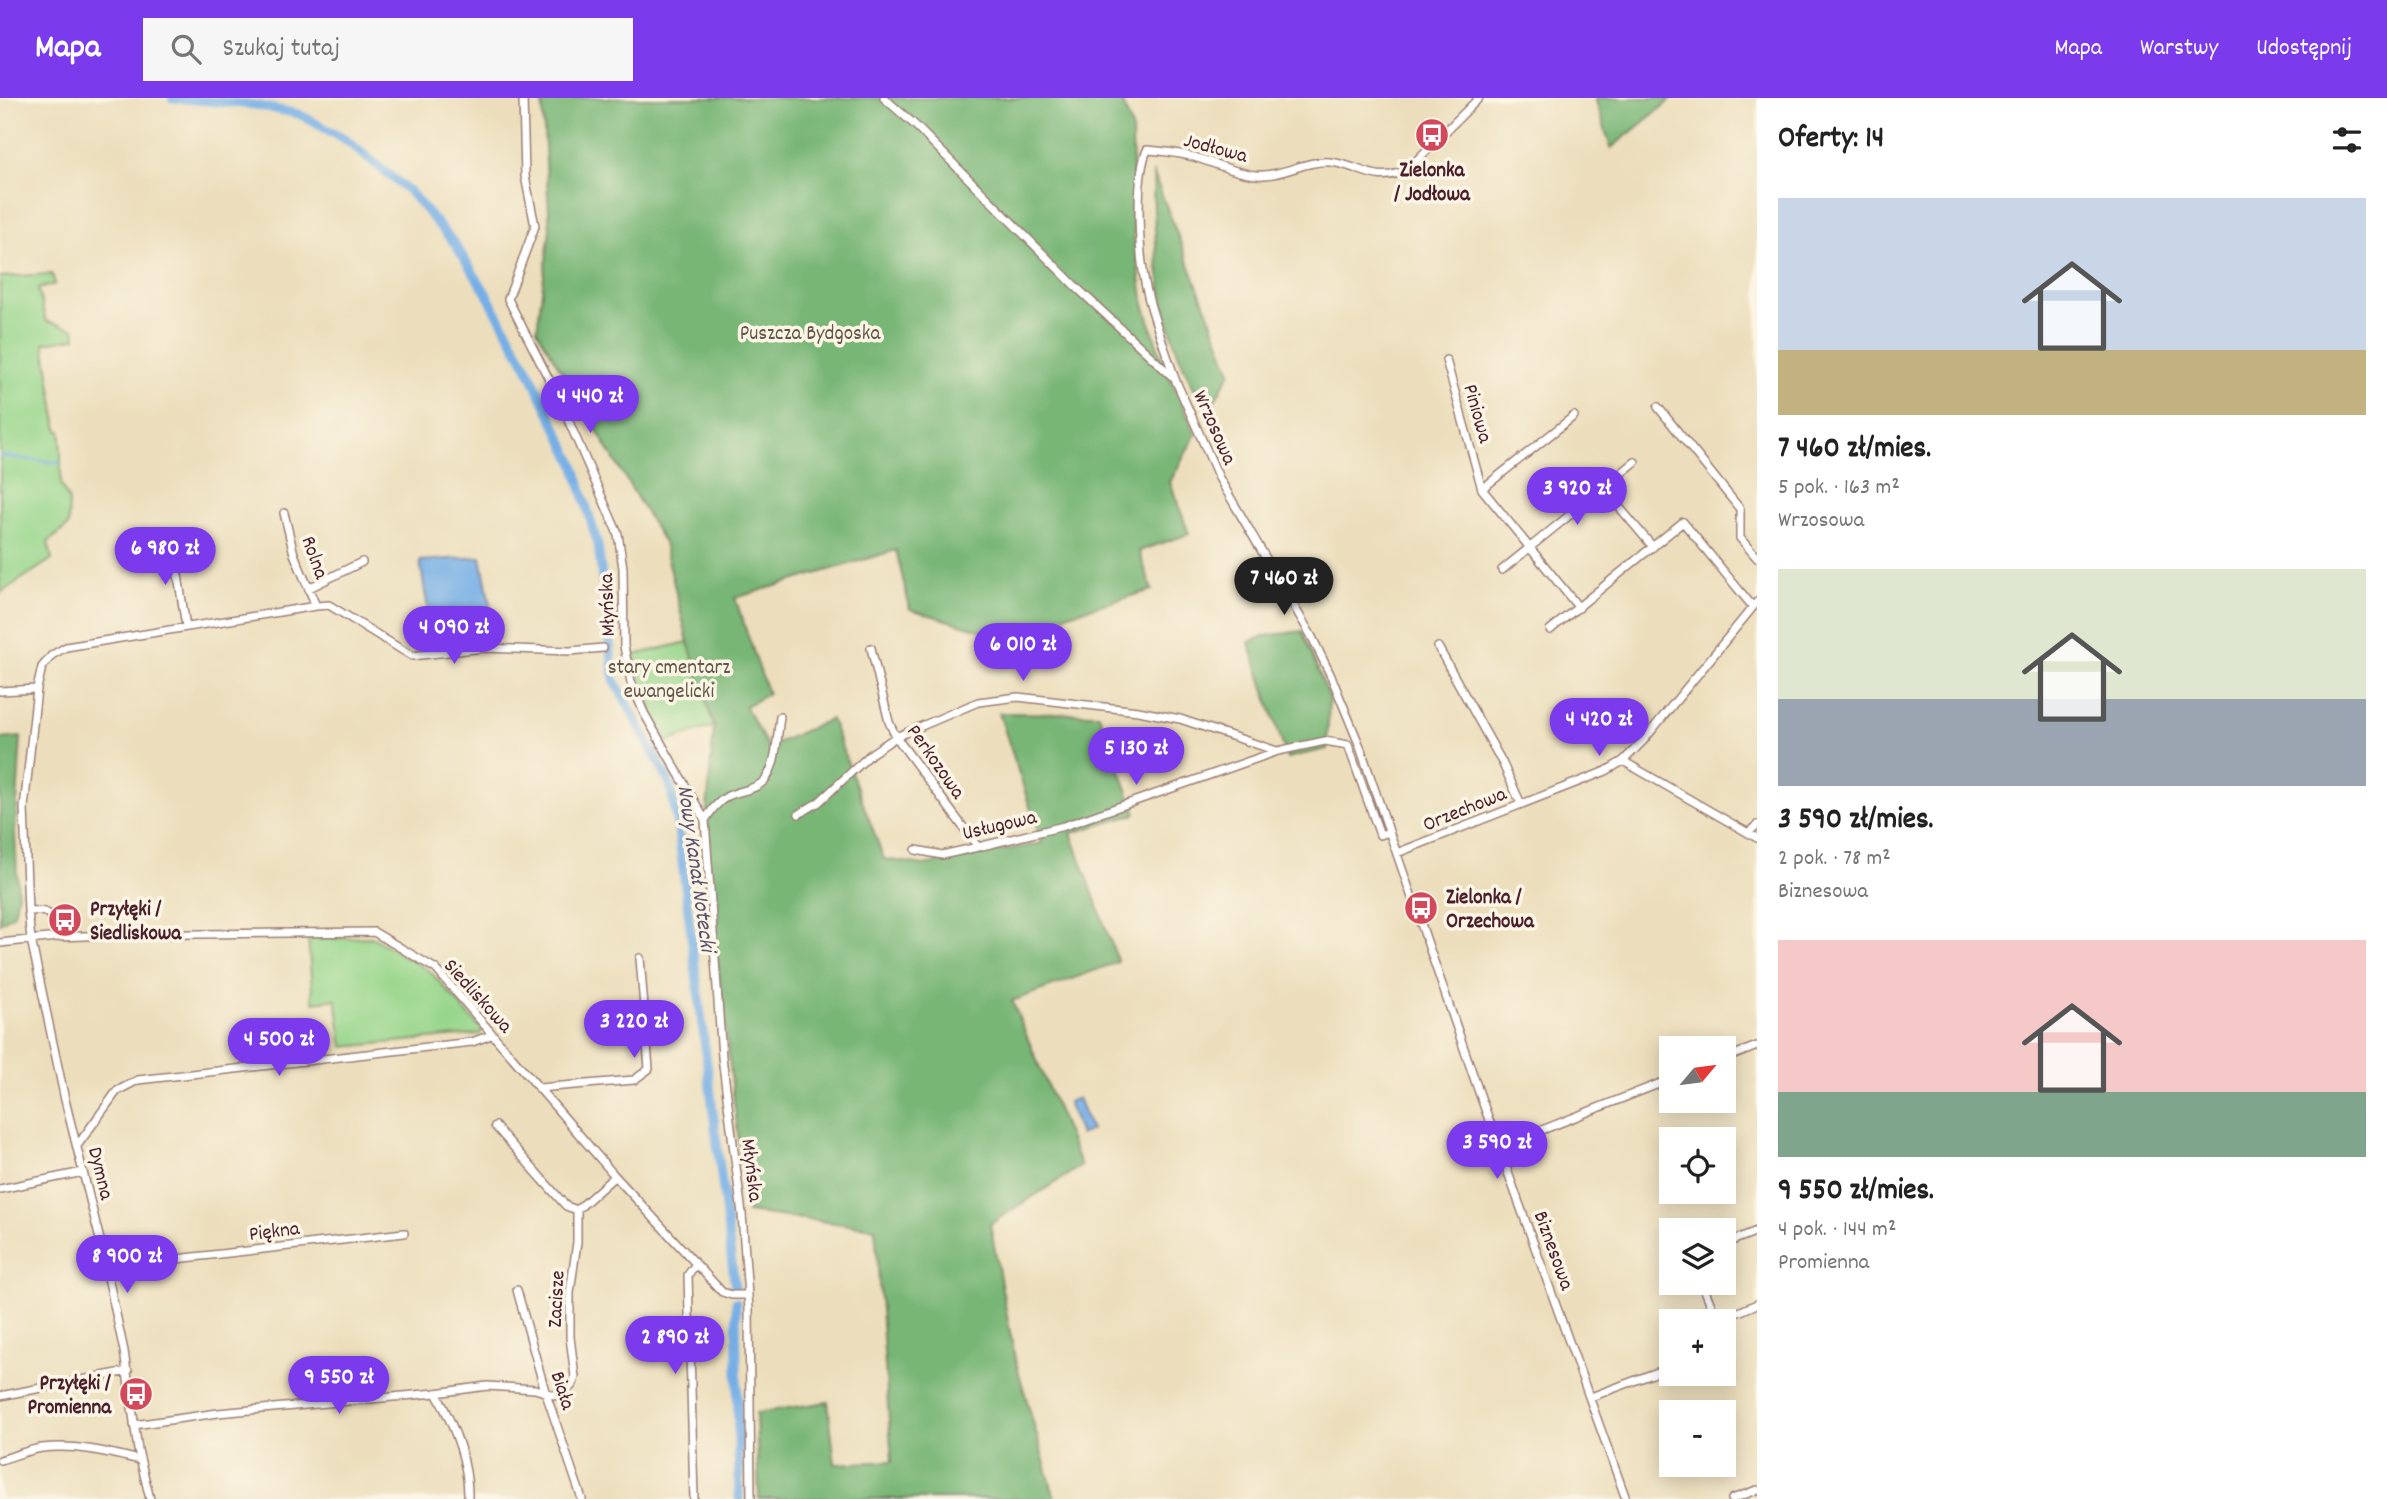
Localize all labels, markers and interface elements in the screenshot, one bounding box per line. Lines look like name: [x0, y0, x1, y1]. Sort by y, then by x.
search box: [143, 18, 633, 81]
text: Mapa: [35, 26, 101, 73]
icon: search: [167, 30, 205, 68]
text: Szukaj tutaj: [223, 31, 340, 68]
text: Mapa: [2054, 32, 2102, 66]
text: Warstwy: [2140, 32, 2218, 66]
text: Udostępnij: [2256, 32, 2352, 66]
bus stop icon: Zielonka / Jodłowa: [1413, 116, 1451, 154]
text: Oferty: 14: [1778, 119, 1884, 162]
icon: filters: [2328, 121, 2366, 159]
street label: Jodłowa: [1180, 127, 1252, 173]
place label: Zielonka / Jodłowa: [1393, 157, 1471, 211]
icon: home: [2009, 243, 2135, 369]
park label: Puszcza Bydgoska: [740, 320, 881, 350]
pin: 4 440 zł: [518, 376, 662, 435]
text: 4 440 zł: [557, 381, 623, 414]
street label: Piniowa: [1453, 381, 1499, 448]
street label: Wrzosowa: [1184, 386, 1243, 471]
text: 7 460 zł/mies.: [1778, 429, 1931, 472]
pin: 3 920 zł: [1505, 468, 1649, 527]
text: 5 pok. · 163 m²: [1778, 472, 1900, 505]
text: 3 920 zł: [1543, 473, 1611, 506]
text: Wrzosowa: [1778, 505, 1864, 538]
pin: 6 980 zł: [93, 528, 237, 587]
street label: Rolna: [292, 532, 335, 585]
text: 6 980 zł: [131, 533, 199, 566]
pin: 7 460 zł: [1212, 558, 1356, 617]
text: 7 460 zł: [1250, 563, 1318, 596]
street label: Młyńska: [593, 572, 625, 637]
pin: 4 090 zł: [382, 606, 526, 666]
text: 4 090 zł: [419, 612, 489, 645]
icon: home: [2009, 614, 2135, 740]
pin: 6 010 zł: [951, 624, 1095, 683]
text: 6 010 zł: [990, 629, 1056, 662]
park label: stary cmentarz ewangelicki: [608, 654, 730, 708]
pin: 4 420 zł: [1527, 698, 1671, 758]
text: 4 420 zł: [1566, 704, 1632, 737]
street label: Perkozowa: [898, 719, 972, 807]
pin: 5 130 zł: [1064, 728, 1208, 787]
text: 5 130 zł: [1104, 733, 1168, 766]
street label: Orzechowa: [1419, 780, 1513, 841]
water label: Nowy Kanał Notecki: [667, 783, 723, 958]
text: 3 590 zł/mies.: [1778, 800, 1934, 843]
street label: Usługowa: [960, 804, 1041, 850]
text: 2 pok. · 78 m²: [1778, 843, 1891, 876]
text: Biznesowa: [1778, 876, 1868, 909]
place label: Zielonka / Orzechowa: [1446, 884, 1535, 938]
bus stop icon: Zielonka / Orzechowa: [1402, 889, 1440, 927]
place label: Przyłęki / Siedliskowa: [90, 896, 182, 950]
bus stop icon: Przyłęki / Siedliskowa: [46, 901, 84, 939]
street label: Siedliskowa: [435, 953, 519, 1042]
icon: home: [2009, 985, 2135, 1111]
pin: 3 220 zł: [562, 1000, 706, 1060]
text: 3 220 zł: [600, 1006, 668, 1039]
pin: 4 500 zł: [207, 1018, 351, 1078]
text: 4 500 zł: [244, 1024, 314, 1057]
north arrow: [1659, 1036, 1736, 1113]
map controls: [1659, 1036, 1736, 1477]
pin: 3 590 zł: [1425, 1122, 1569, 1181]
text: 3 590 zł: [1462, 1127, 1532, 1160]
button: locate: [1659, 1127, 1736, 1204]
street label: Młyńska: [731, 1137, 769, 1205]
street label: Dymna: [78, 1144, 120, 1204]
text: 9 550 zł/mies.: [1778, 1171, 1934, 1214]
street label: Biznesowa: [1524, 1207, 1581, 1296]
text: 4 pok. · 144 m²: [1778, 1214, 1896, 1247]
street label: Piękna: [247, 1215, 303, 1251]
button: layers: [1659, 1218, 1736, 1295]
pin: 8 900 zł: [55, 1236, 199, 1295]
text: 8 900 zł: [92, 1241, 162, 1274]
text: Promienna: [1778, 1247, 1869, 1280]
street label: Zacisze: [542, 1270, 574, 1329]
button: +: [1659, 1309, 1736, 1386]
pin: 2 890 zł: [603, 1316, 747, 1376]
text: 2 890 zł: [641, 1322, 709, 1355]
pin: 9 550 zł: [267, 1356, 411, 1416]
text: 9 550 zł: [304, 1362, 374, 1395]
street label: Biała: [541, 1368, 582, 1415]
place label: Przyłęki / Promienna: [28, 1370, 112, 1424]
bus stop icon: Przyłęki / Promienna: [117, 1375, 155, 1413]
button: −: [1659, 1400, 1736, 1477]

